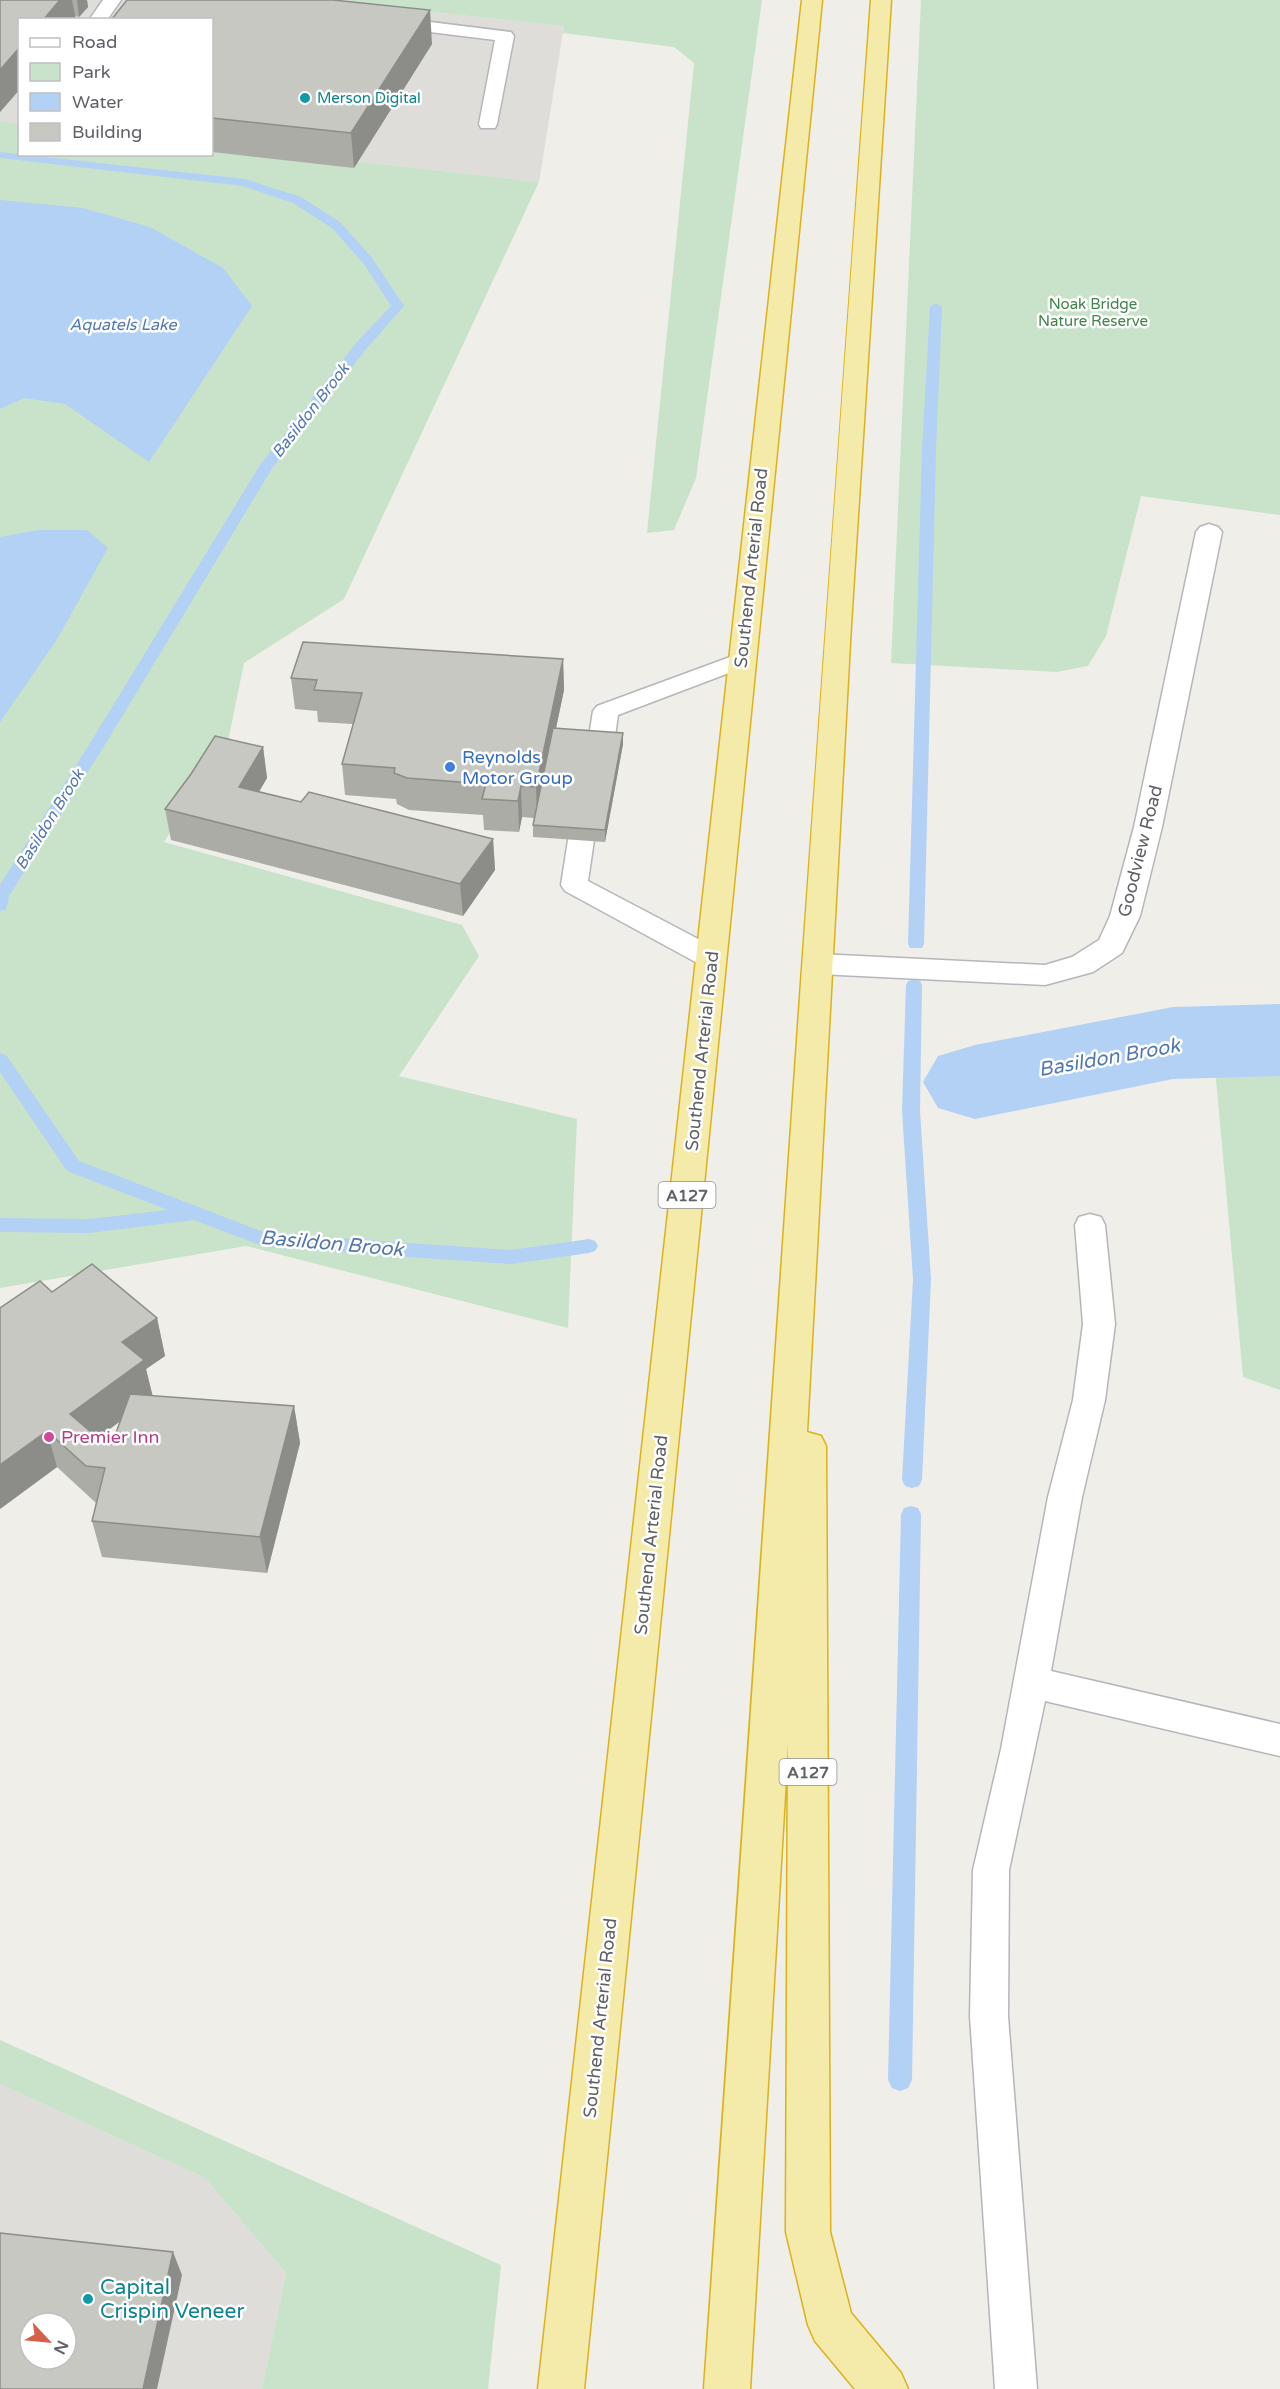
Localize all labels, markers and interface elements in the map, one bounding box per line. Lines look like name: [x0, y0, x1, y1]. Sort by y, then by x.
legend: [18, 18, 213, 156]
text: Road: [72, 31, 117, 53]
text: Park: [72, 61, 111, 83]
place label: Merson Digital: [317, 89, 421, 107]
text: Water: [72, 91, 123, 113]
marker: Merson Digital: [298, 91, 312, 105]
text: Building: [72, 121, 142, 143]
park label: Noak Bridge Nature Reserve: [1038, 295, 1148, 330]
water label: Aquatels Lake: [69, 315, 177, 335]
water label: Basildon Brook: [268, 358, 355, 462]
street label: Southend Arterial Road: [730, 467, 772, 669]
place label: Reynolds Motor Group: [462, 746, 573, 789]
marker: Reynolds Motor Group: [443, 760, 457, 774]
water label: Basildon Brook: [11, 765, 89, 873]
street label: Goodview Road: [1113, 783, 1167, 919]
street label: Southend Arterial Road: [681, 950, 723, 1152]
water label: Basildon Brook: [1037, 1033, 1184, 1082]
road number: A127: [658, 1182, 716, 1208]
water label: Basildon Brook: [260, 1226, 406, 1262]
place label: Premier Inn: [61, 1426, 159, 1448]
marker: Premier Inn: [42, 1430, 56, 1444]
street label: Southend Arterial Road: [630, 1434, 672, 1636]
road number: A127: [780, 1759, 836, 1785]
street label: Southend Arterial Road: [579, 1917, 621, 2119]
place label: Capital Crispin Veneer: [100, 2275, 244, 2324]
marker: Capital Crispin Veneer: [81, 2292, 95, 2306]
north arrow: [18, 2311, 78, 2371]
text: N: [49, 2337, 72, 2357]

